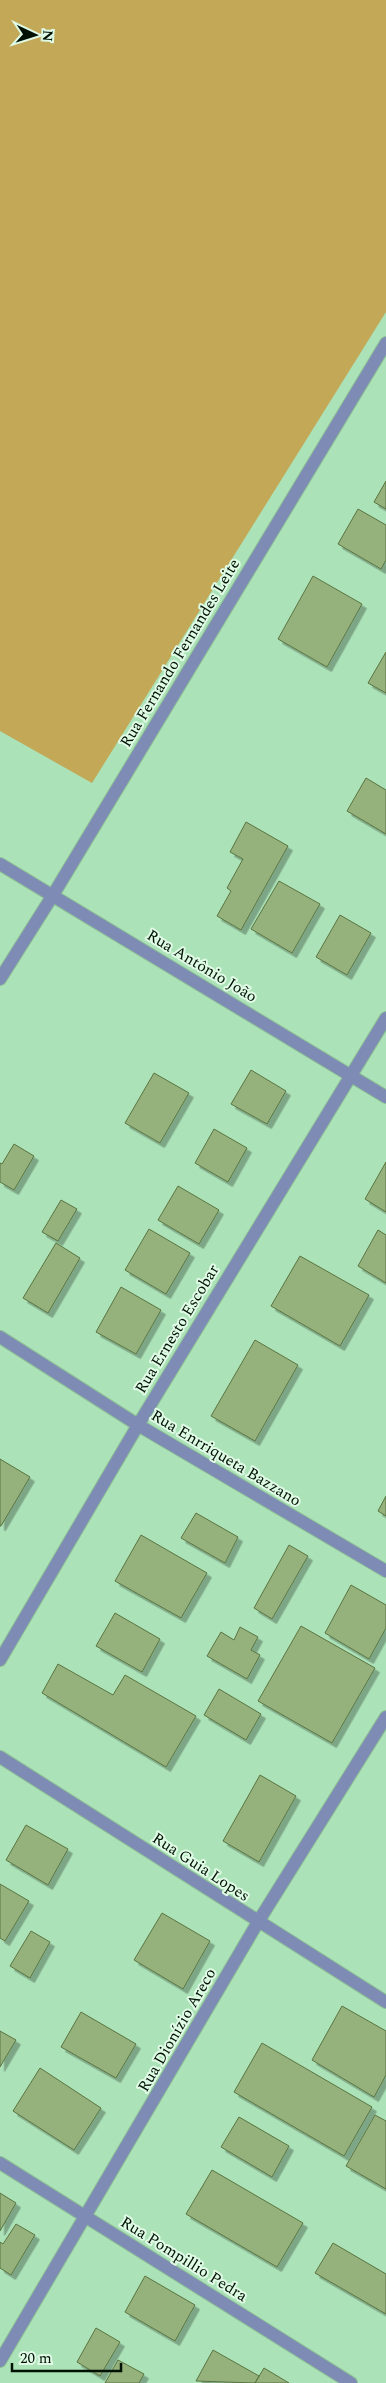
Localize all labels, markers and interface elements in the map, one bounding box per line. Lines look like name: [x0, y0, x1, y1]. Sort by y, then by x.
north arrow: [10, 10, 60, 60]
text: N: [37, 29, 58, 42]
street label: Rua Fernando Fernandes Leite: [114, 554, 246, 752]
street label: Rua Antônio João: [142, 924, 262, 1008]
street label: Rua Ernesto Escobar: [129, 1260, 225, 1398]
street label: Rua Enrriqueta Bazzano: [146, 1404, 306, 1512]
street label: Rua Guia Lopes: [147, 1826, 255, 1908]
street label: Rua Dionízio Areco: [132, 1964, 222, 2096]
street label: Rua Pompillio Pedra: [116, 2210, 252, 2308]
scale bar: [12, 2340, 121, 2372]
text: 20 m: [20, 2347, 52, 2370]

